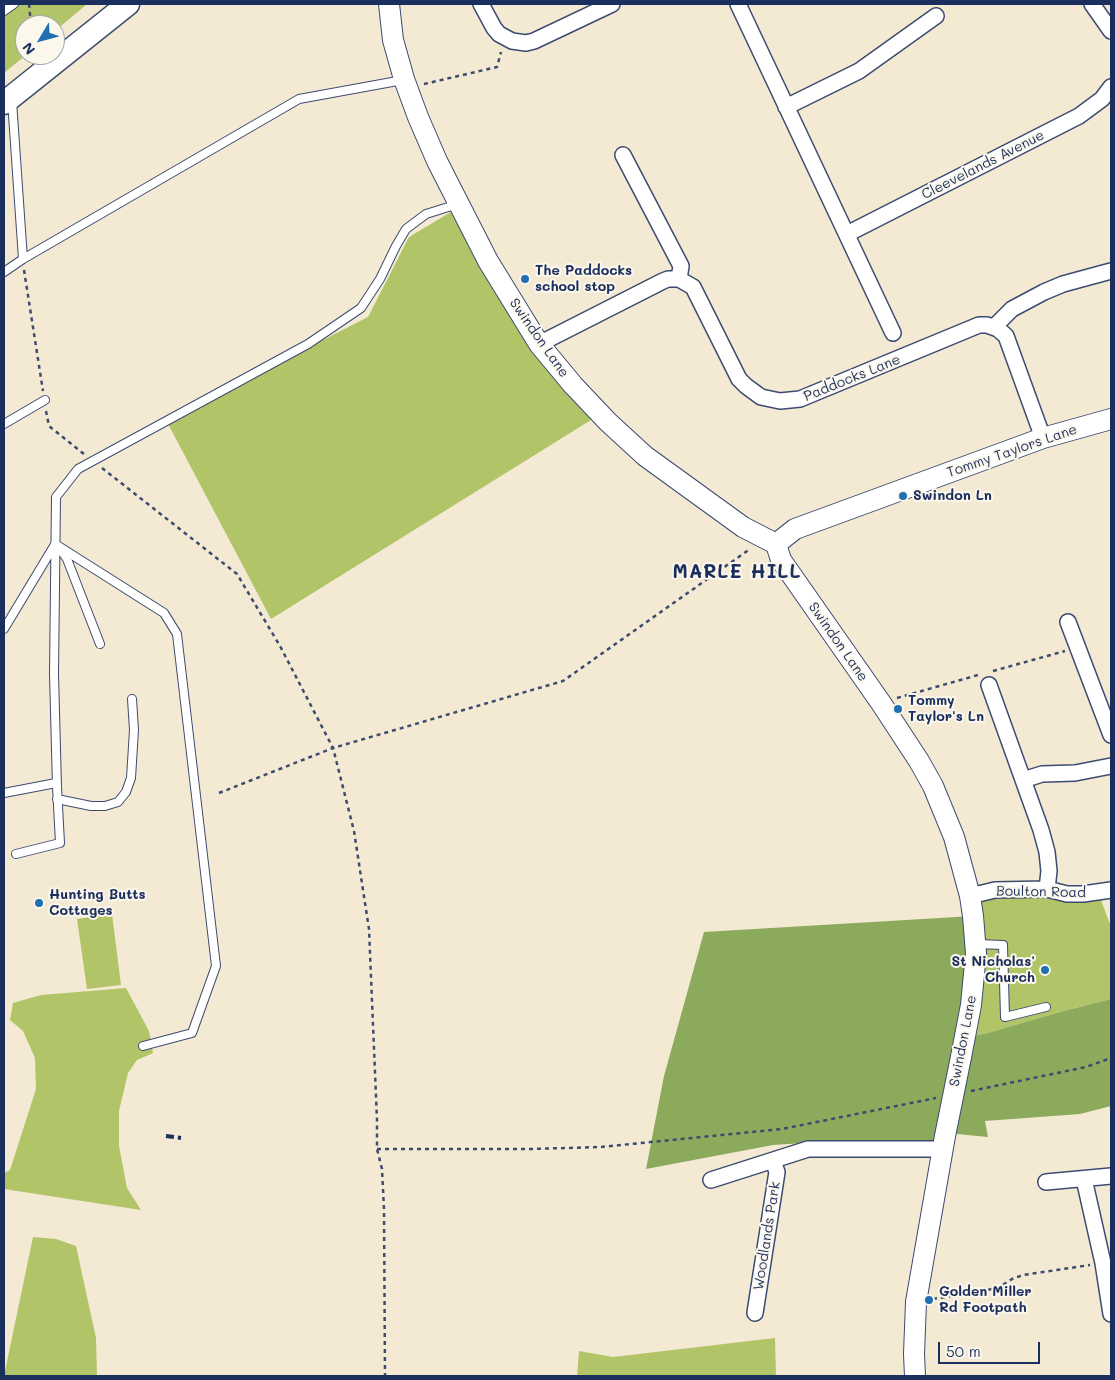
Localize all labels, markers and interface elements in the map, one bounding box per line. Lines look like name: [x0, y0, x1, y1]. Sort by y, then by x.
north arrow: [15, 15, 65, 65]
text: N: [18, 39, 39, 59]
street label: Cleevelands Avenue: [919, 127, 1047, 203]
place label: The Paddocks school stop: [535, 263, 632, 296]
marker: The Paddocks school stop: [519, 273, 531, 285]
street label: Swindon Lane: [506, 295, 572, 381]
street label: Paddocks Lane: [801, 351, 903, 405]
street label: Tommy Taylors Lane: [945, 421, 1079, 481]
place label: Swindon Ln: [913, 488, 992, 504]
marker: Swindon Ln: [897, 490, 909, 502]
district label: MARLE HILL: [671, 561, 803, 583]
street label: Swindon Lane: [805, 599, 871, 685]
place label: Tommy Taylor's Ln: [908, 693, 984, 726]
marker: Tommy Taylor's Ln: [892, 703, 904, 715]
street label: Boulton Road: [996, 883, 1086, 901]
place label: Hunting Butts Cottages: [49, 887, 146, 920]
marker: Hunting Butts Cottages: [33, 897, 45, 909]
place label: St Nicholas' Church: [951, 954, 1035, 986]
marker: St Nicholas' Church: [1039, 964, 1051, 976]
street label: Swindon Lane: [946, 994, 980, 1088]
street label: Woodlands Park: [750, 1181, 784, 1291]
place label: Golden Miller Rd Footpath: [939, 1284, 1032, 1316]
marker: Golden Miller Rd Footpath: [923, 1294, 935, 1306]
scale bar: [940, 1332, 1042, 1364]
text: 50 m: [946, 1341, 981, 1361]

